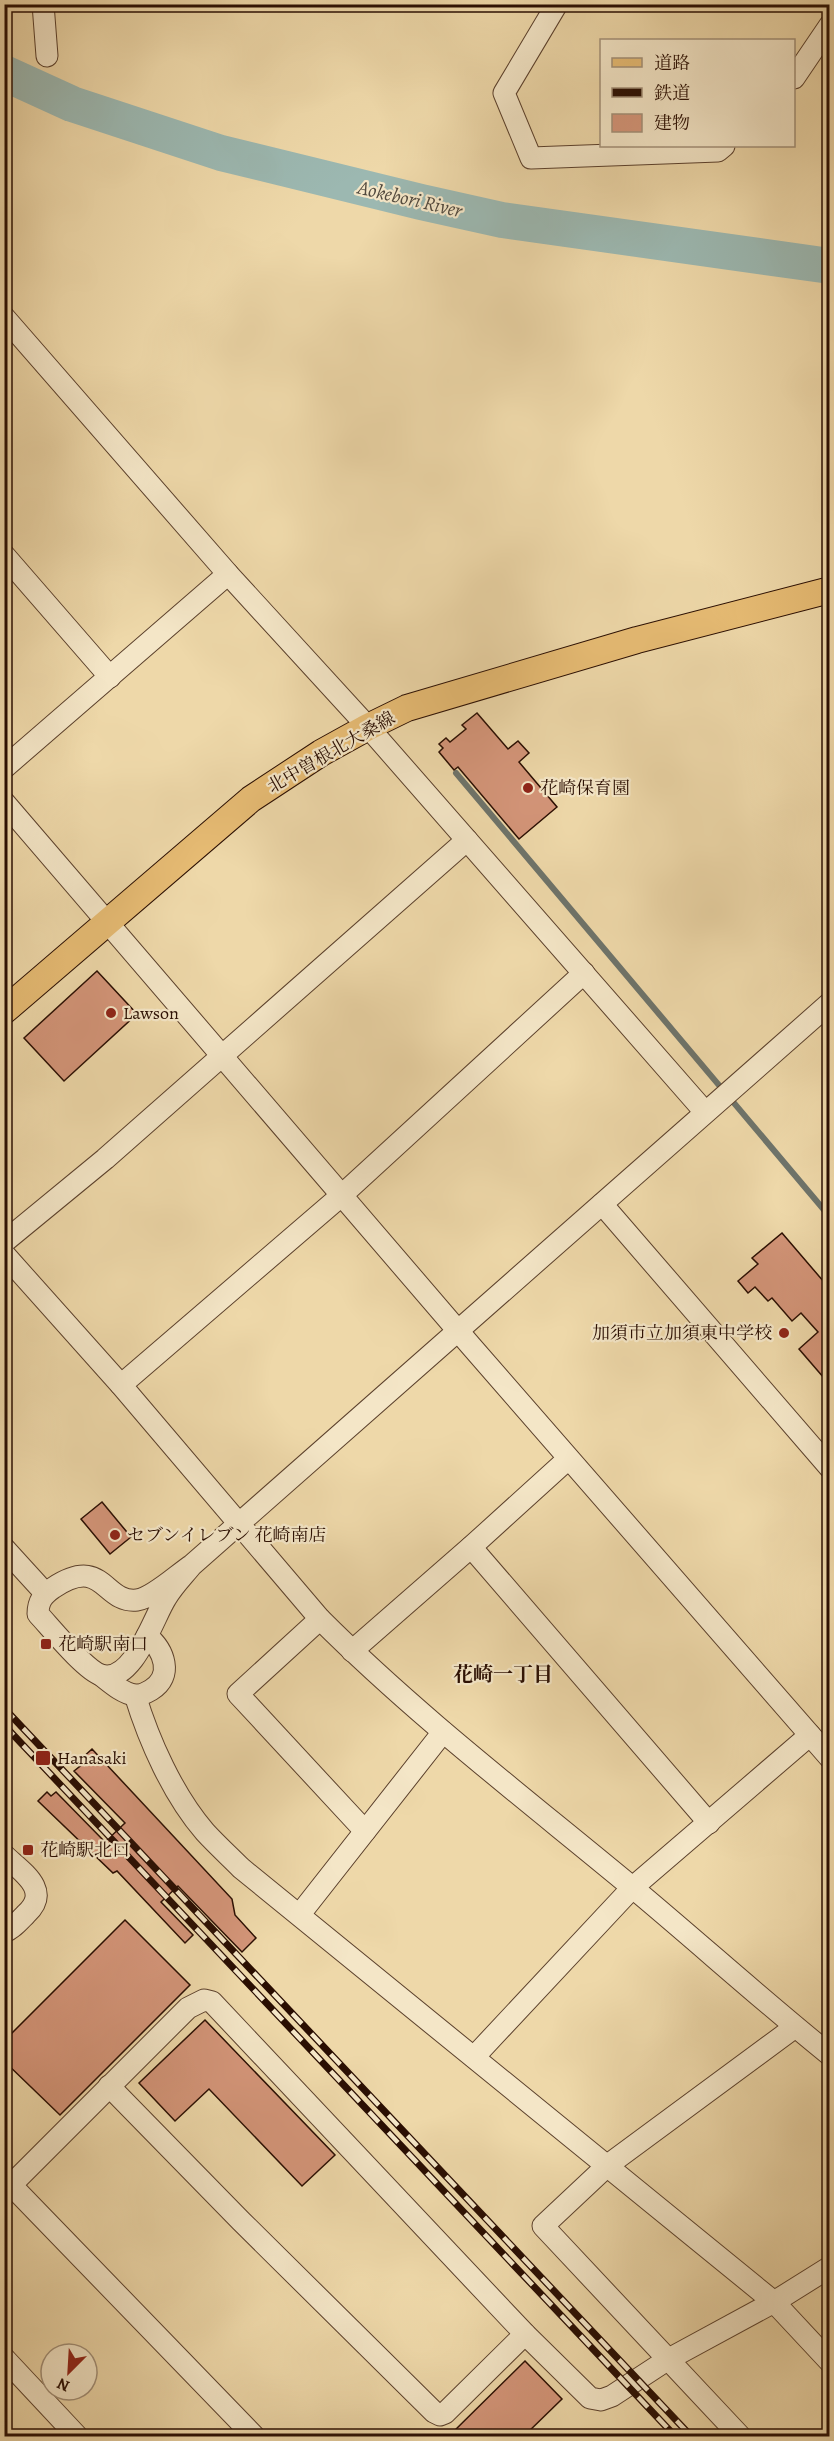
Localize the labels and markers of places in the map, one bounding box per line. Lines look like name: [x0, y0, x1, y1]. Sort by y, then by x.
place label: 花崎保育園: [540, 776, 630, 800]
marker: 花崎保育園: [521, 781, 535, 795]
place label: Lawson: [123, 1001, 179, 1025]
marker: Lawson: [104, 1006, 118, 1020]
place label: 加須市立加須東中学校: [592, 1321, 772, 1345]
marker: 加須市立加須東中学校: [777, 1326, 791, 1340]
place label: セブンイレブン 花崎南店: [127, 1523, 326, 1547]
marker: セブンイレブン 花崎南店: [108, 1528, 122, 1542]
place label: 花崎駅南口: [58, 1632, 148, 1656]
marker: 花崎駅南口: [39, 1637, 53, 1651]
place label: Hanasaki: [57, 1746, 127, 1770]
marker: Hanasaki: [34, 1749, 52, 1767]
place label: 花崎駅北口: [40, 1838, 130, 1862]
marker: 花崎駅北口: [21, 1843, 35, 1857]

